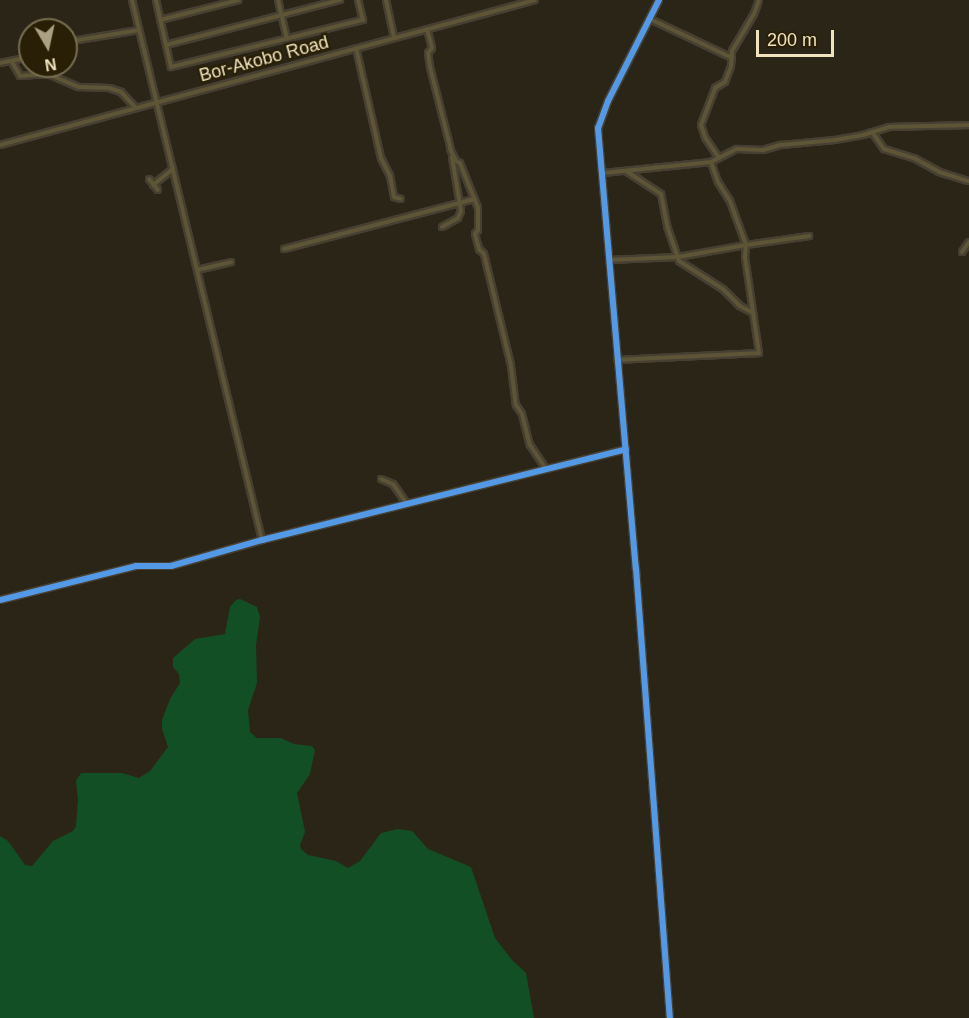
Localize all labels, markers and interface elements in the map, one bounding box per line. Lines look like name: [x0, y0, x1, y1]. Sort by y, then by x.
north arrow: [18, 18, 78, 78]
scale bar: [759, 18, 837, 56]
text: 200 m: [767, 30, 817, 50]
street label: Bor-Akobo Road: [197, 31, 331, 87]
text: N: [44, 55, 58, 74]

